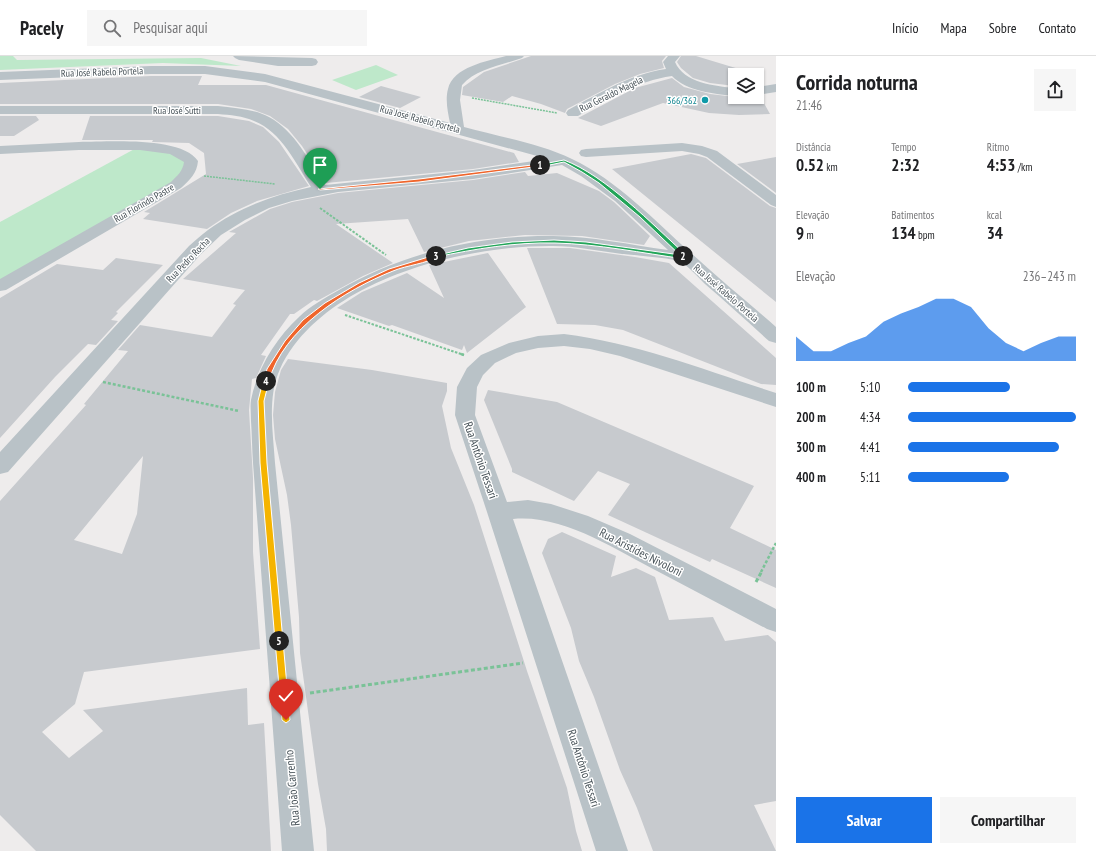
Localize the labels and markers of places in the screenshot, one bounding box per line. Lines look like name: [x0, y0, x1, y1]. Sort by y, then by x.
place label: 366/362: [667, 94, 697, 107]
marker: 366/362: [700, 95, 710, 105]
pin: [303, 148, 337, 189]
pin: 1: [530, 155, 550, 175]
pin: 3: [426, 246, 446, 266]
pin: 2: [673, 246, 693, 266]
pin: 4: [256, 371, 276, 391]
pin: 5: [269, 631, 289, 651]
pin: [269, 679, 303, 720]

